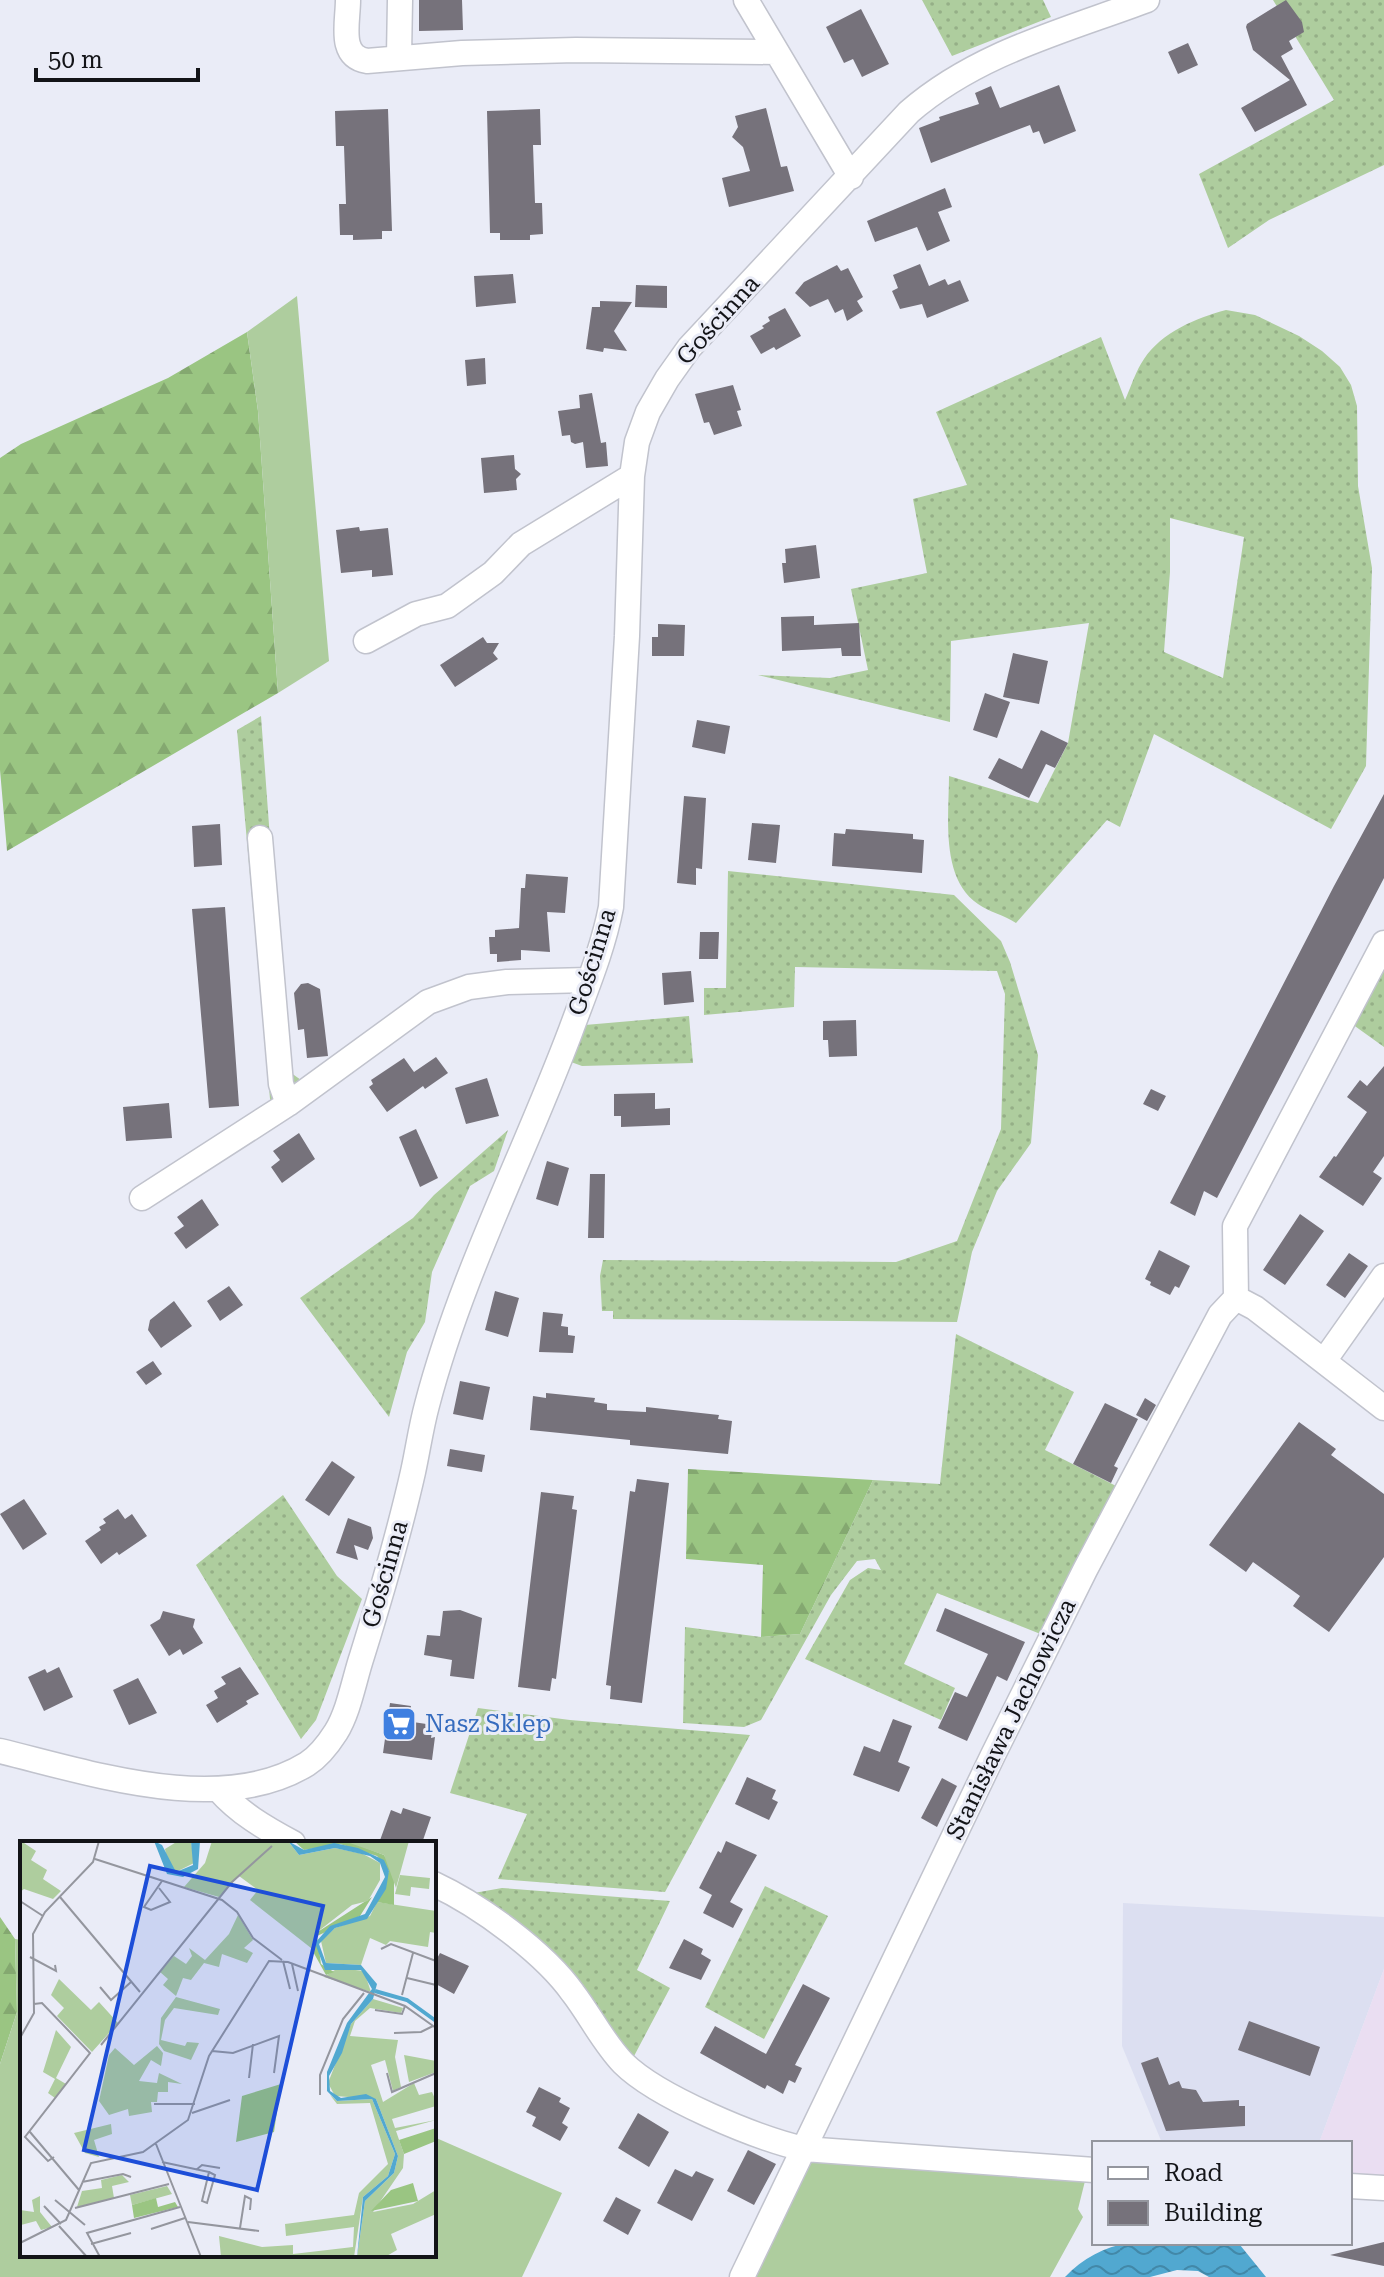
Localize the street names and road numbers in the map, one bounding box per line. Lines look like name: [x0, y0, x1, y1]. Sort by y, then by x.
street label: Gościnna: [671, 270, 765, 370]
street label: Gościnna: [562, 905, 622, 1019]
street label: Gościnna: [356, 1517, 414, 1631]
street label: Stanisława Jachowicza: [941, 1594, 1081, 1844]

